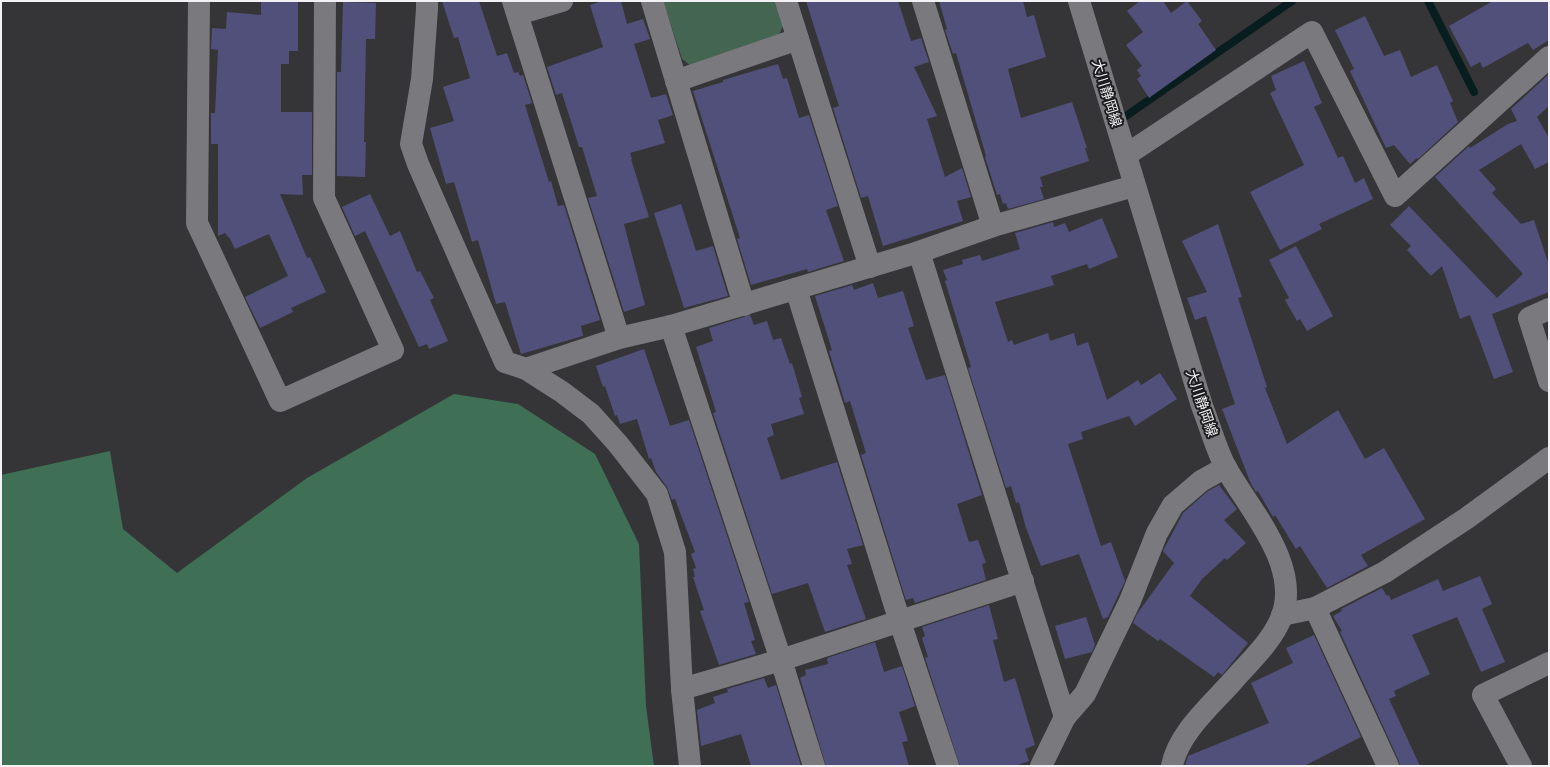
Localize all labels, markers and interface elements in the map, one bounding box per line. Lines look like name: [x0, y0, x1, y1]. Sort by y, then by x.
street label: 大川静岡線: [1089, 57, 1125, 129]
street label: 大川静岡線: [1183, 367, 1221, 439]

